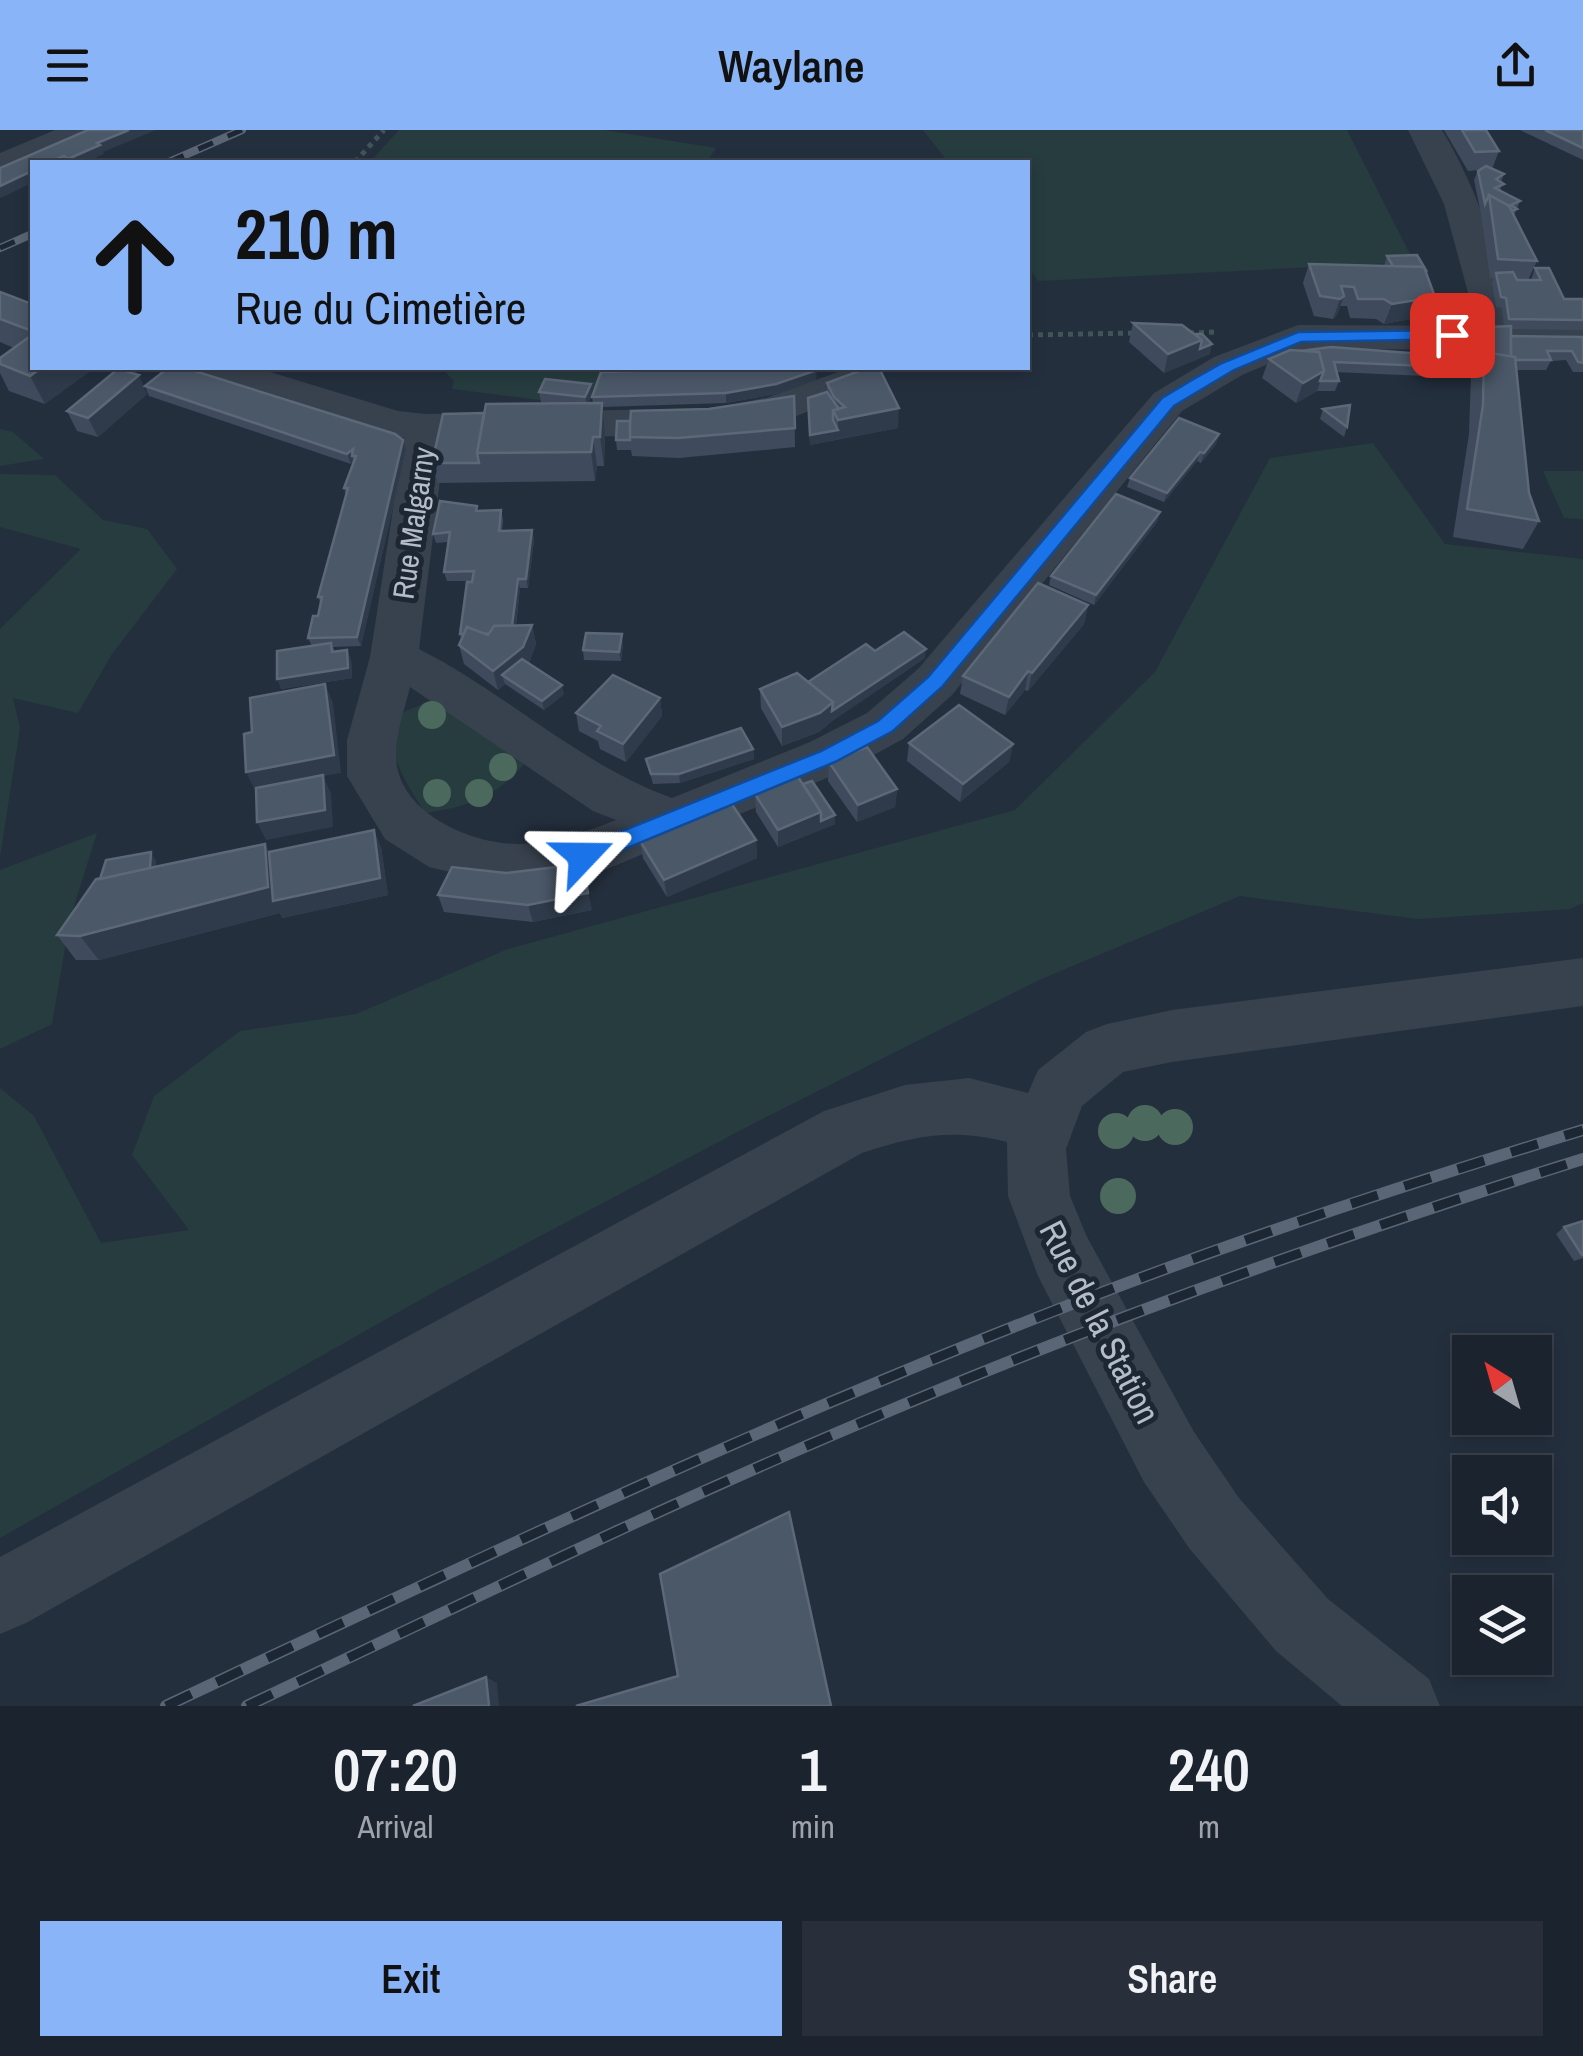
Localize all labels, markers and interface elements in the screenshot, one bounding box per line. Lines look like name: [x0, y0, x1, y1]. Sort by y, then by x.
text: Waylane: [718, 35, 865, 96]
icon: menu: [40, 38, 95, 93]
icon: share: [1488, 38, 1543, 93]
text: 210 m: [235, 187, 398, 281]
icon: ahead: [70, 200, 200, 330]
text: Rue du Cimetière: [235, 277, 526, 338]
pin: [1410, 293, 1495, 378]
icon: arrive: [1425, 308, 1480, 363]
street label: Rue Malgarny: [383, 444, 444, 602]
position arrow: [531, 804, 635, 908]
street label: Rue de la Station: [1029, 1213, 1171, 1431]
north arrow: [1452, 1335, 1552, 1435]
map controls: [1452, 1335, 1552, 1675]
button: sound: [1452, 1455, 1552, 1555]
button: layers: [1452, 1575, 1552, 1675]
text: 07:20: [333, 1729, 458, 1810]
text: 1: [799, 1729, 827, 1810]
text: 240: [1168, 1729, 1250, 1810]
text: Arrival: [358, 1805, 433, 1848]
text: min: [791, 1805, 835, 1848]
text: m: [1198, 1805, 1220, 1848]
button: Exit: [40, 1921, 782, 2036]
button: Share: [802, 1921, 1543, 2036]

